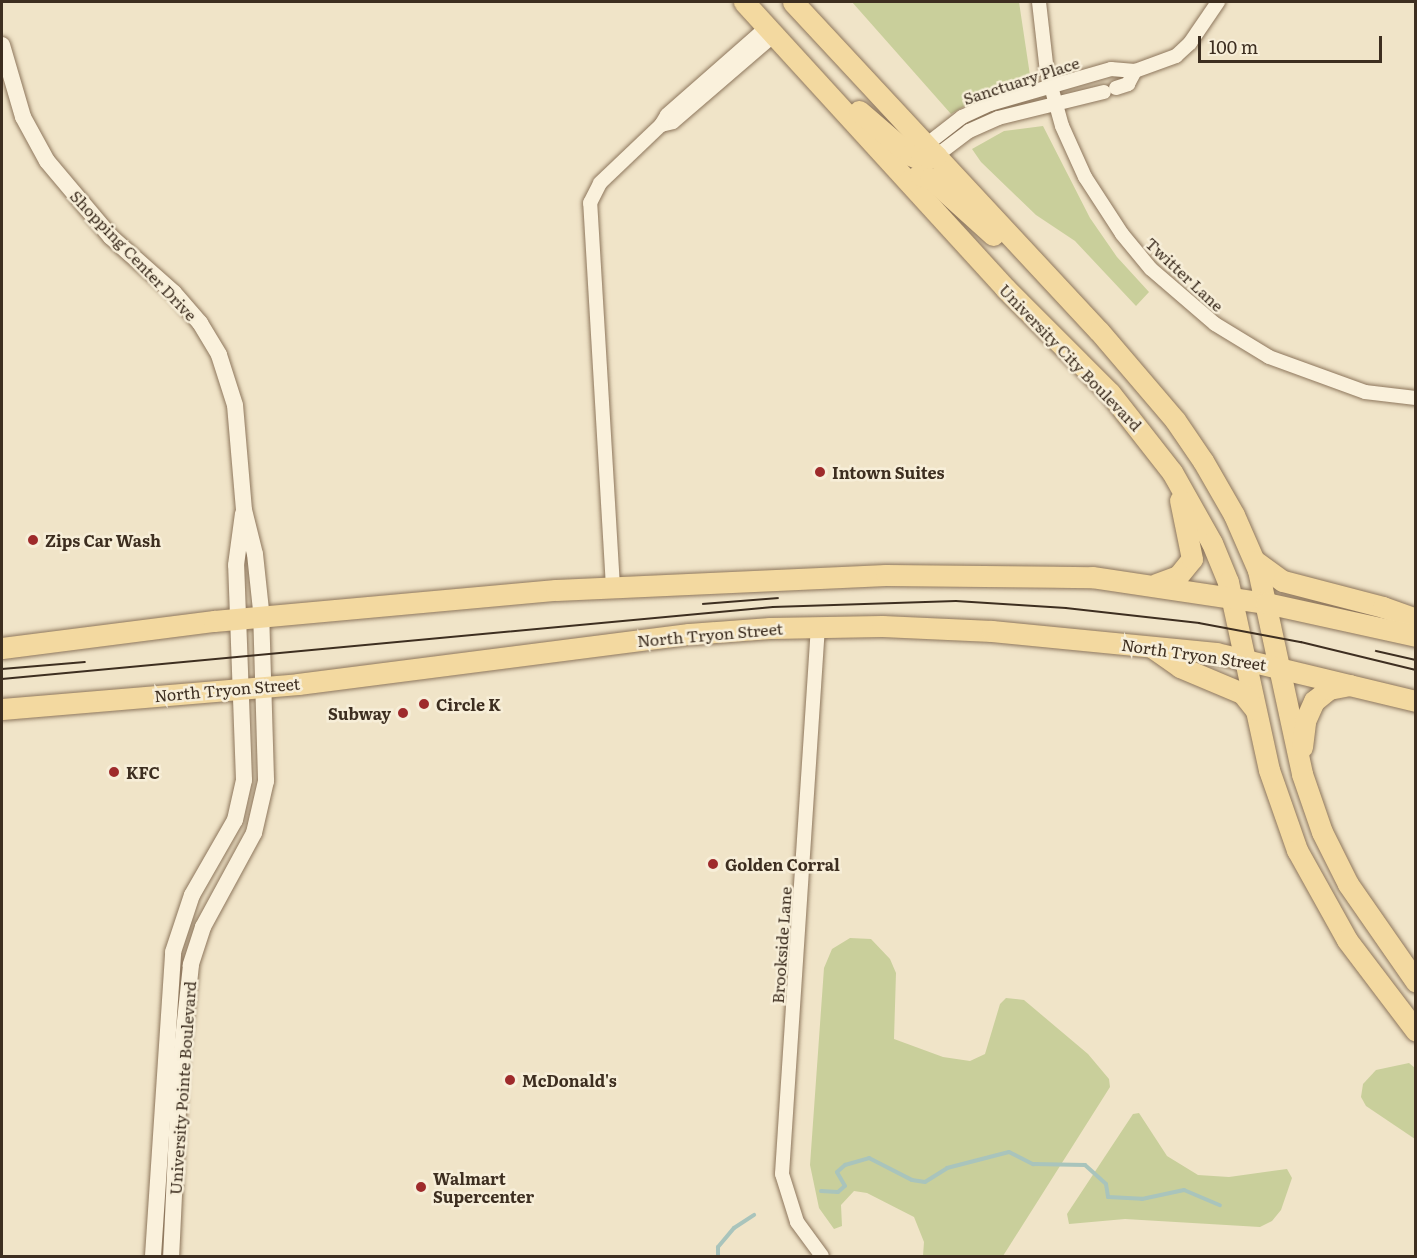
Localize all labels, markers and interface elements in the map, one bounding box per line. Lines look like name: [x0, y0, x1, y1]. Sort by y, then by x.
scale bar: [1201, 24, 1386, 62]
text: 100 m: [1209, 33, 1258, 60]
street label: Sanctuary Place: [961, 52, 1081, 108]
street label: Shopping Center Drive: [67, 186, 201, 324]
street label: Twitter Lane: [1142, 233, 1228, 315]
street label: University City Boulevard: [996, 280, 1146, 434]
place label: Intown Suites: [832, 462, 944, 482]
marker: Intown Suites: [813, 465, 827, 479]
place label: Zips Car Wash: [45, 530, 161, 550]
marker: Zips Car Wash: [26, 533, 40, 547]
street label: North Tryon Street: [636, 618, 784, 650]
street label: North Tryon Street: [1120, 634, 1268, 674]
street label: North Tryon Street: [153, 673, 301, 705]
place label: Circle K: [436, 694, 501, 714]
marker: Circle K: [417, 697, 431, 711]
place label: Subway: [328, 703, 391, 723]
marker: Subway: [396, 706, 410, 720]
place label: KFC: [126, 762, 160, 782]
marker: KFC: [107, 765, 121, 779]
place label: Golden Corral: [725, 854, 840, 874]
marker: Golden Corral: [706, 857, 720, 871]
street label: Brookside Lane: [767, 886, 795, 1004]
street label: University Pointe Boulevard: [165, 980, 199, 1196]
place label: McDonald's: [522, 1070, 617, 1090]
marker: McDonald's: [503, 1073, 517, 1087]
place label: Walmart Supercenter: [433, 1168, 534, 1206]
marker: Walmart Supercenter: [414, 1180, 428, 1194]

